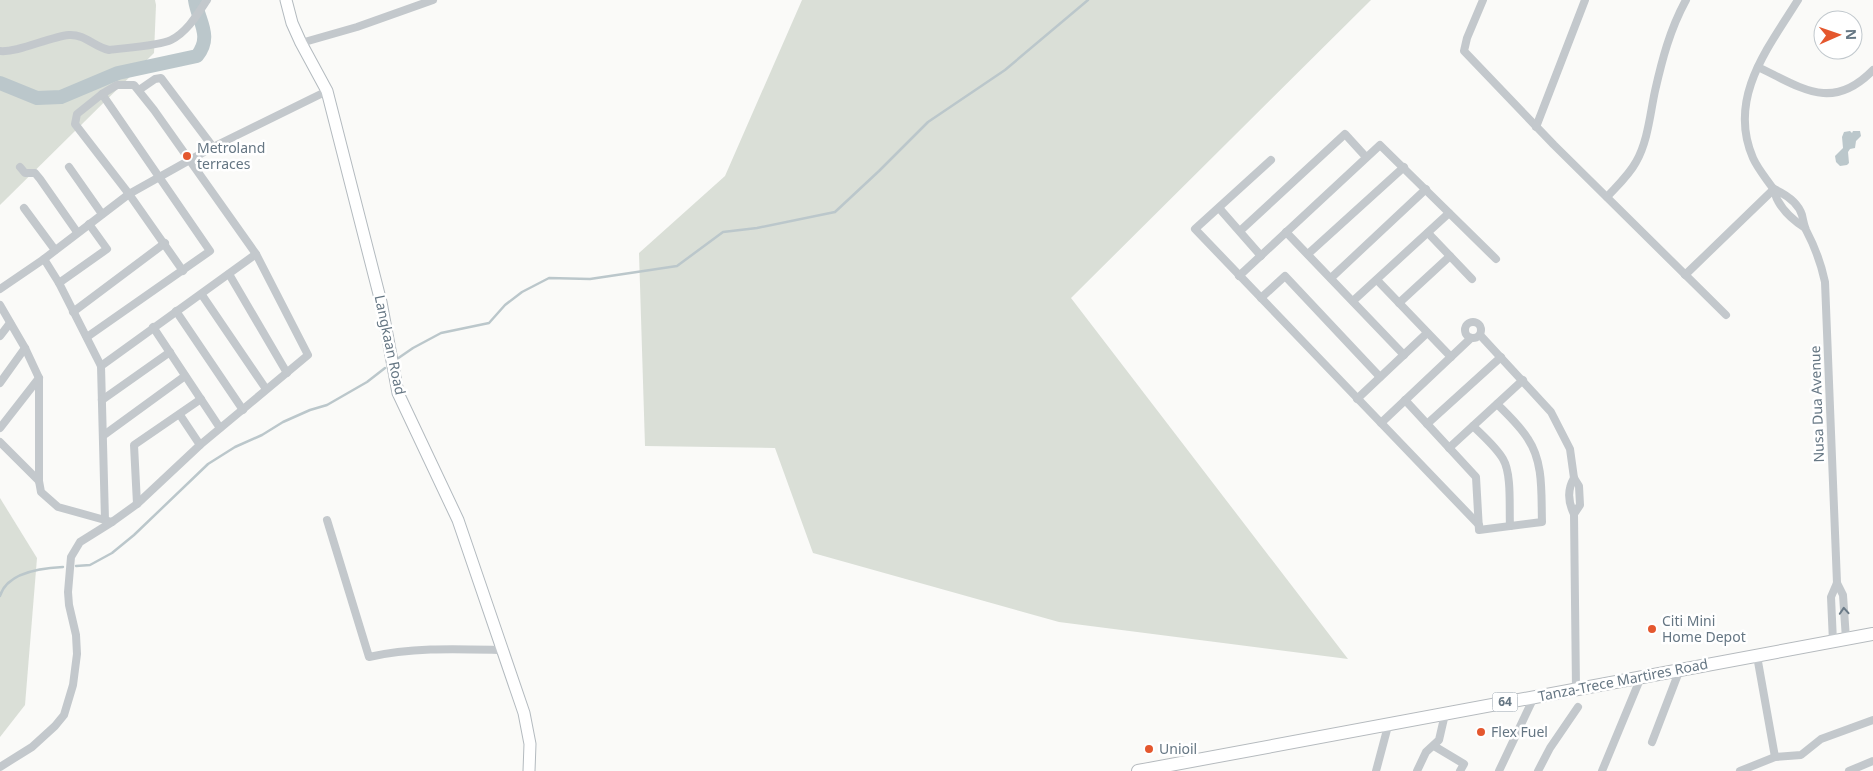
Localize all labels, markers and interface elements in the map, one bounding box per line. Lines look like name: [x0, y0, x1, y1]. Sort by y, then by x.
north arrow: [1813, 10, 1863, 60]
text: N: [1842, 29, 1861, 41]
place label: Metroland terraces: [197, 138, 265, 173]
marker: Metroland terraces: [181, 150, 193, 162]
street label: Langkaan Road: [371, 293, 410, 397]
street label: Nusa Dua Avenue: [1805, 345, 1828, 463]
one-way arrow: [1838, 606, 1849, 614]
place label: Citi Mini Home Depot: [1662, 611, 1746, 646]
marker: Citi Mini Home Depot: [1646, 623, 1658, 635]
street label: Tanza-Trece Martires Road: [1536, 654, 1709, 705]
road number: 64: [1492, 692, 1518, 712]
place label: Flex Fuel: [1491, 722, 1548, 741]
marker: Flex Fuel: [1475, 726, 1487, 738]
place label: Unioil: [1159, 739, 1197, 758]
marker: Unioil: [1143, 743, 1155, 755]

